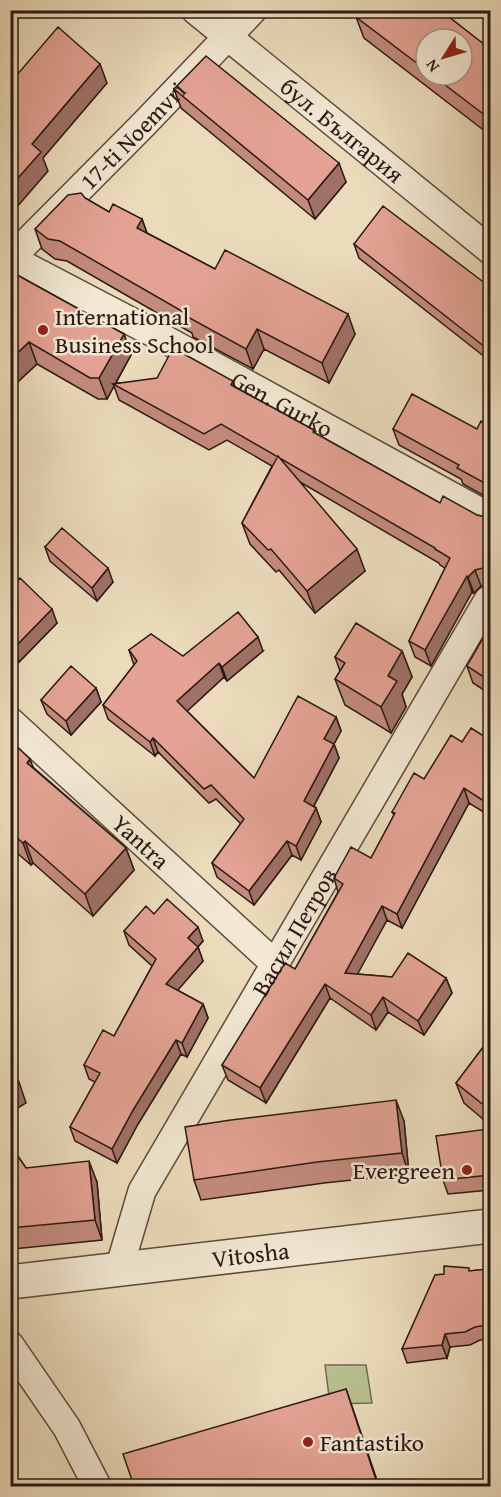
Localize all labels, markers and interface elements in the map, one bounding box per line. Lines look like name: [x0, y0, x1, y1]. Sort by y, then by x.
north arrow: [414, 27, 474, 87]
text: N: [419, 54, 445, 78]
street label: бул. България: [273, 69, 412, 191]
street label: 17-ti Noemvri: [71, 73, 194, 197]
place label: International Business School: [55, 299, 214, 362]
marker: International Business School: [36, 323, 50, 337]
street label: Gen. Gurko: [225, 362, 340, 446]
street label: Yantra: [105, 806, 178, 877]
street label: Васил Петров: [243, 861, 345, 1002]
place label: Evergreen: [353, 1153, 456, 1188]
marker: Evergreen: [460, 1163, 474, 1177]
street label: Vitosha: [210, 1232, 292, 1276]
place label: Fantastiko: [320, 1425, 424, 1460]
marker: Fantastiko: [301, 1435, 315, 1449]

